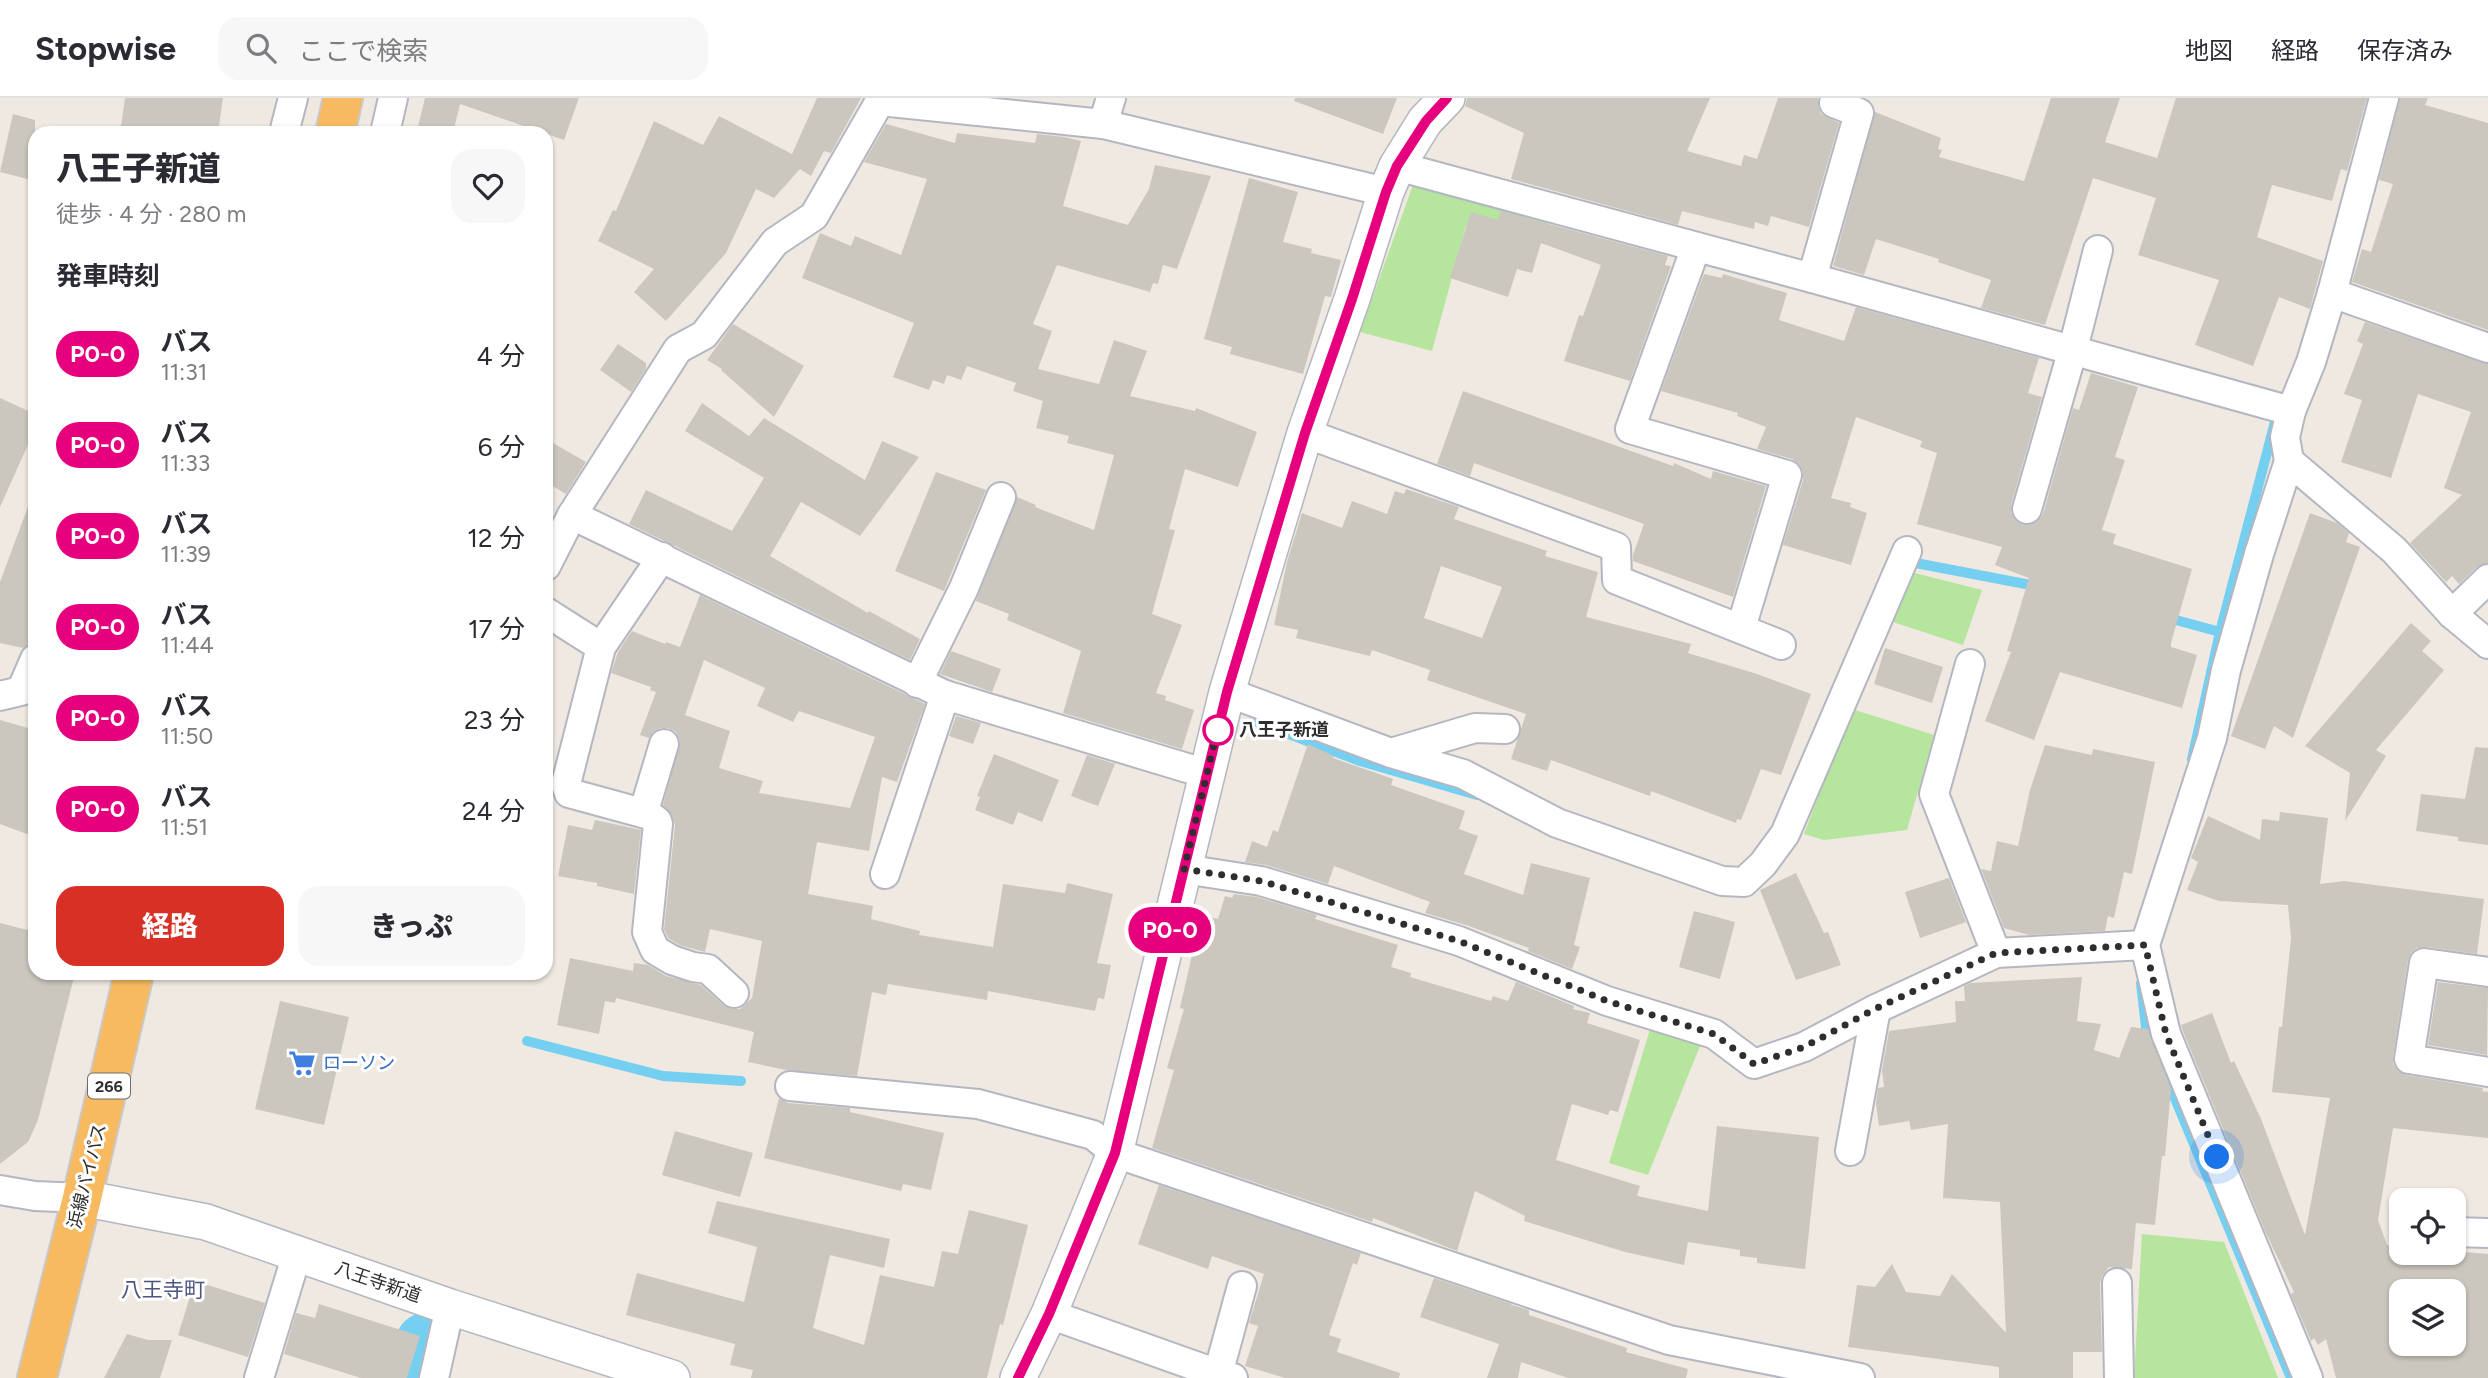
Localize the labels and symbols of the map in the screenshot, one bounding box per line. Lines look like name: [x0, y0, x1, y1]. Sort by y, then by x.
marker: 八王子新道: [1203, 715, 1233, 745]
place label: 八王子新道: [1239, 719, 1329, 741]
line badge: P0-0: [1121, 907, 1219, 953]
supermarket icon: ローソン: [287, 1048, 317, 1078]
place label: ローソン: [323, 1052, 395, 1074]
road number: 266: [88, 1074, 130, 1098]
street label: 浜線バイパス: [63, 1121, 111, 1231]
your location: [2199, 1139, 2234, 1174]
street label: 八王寺新道: [332, 1257, 424, 1307]
district label: 八王寺町: [121, 1277, 205, 1302]

